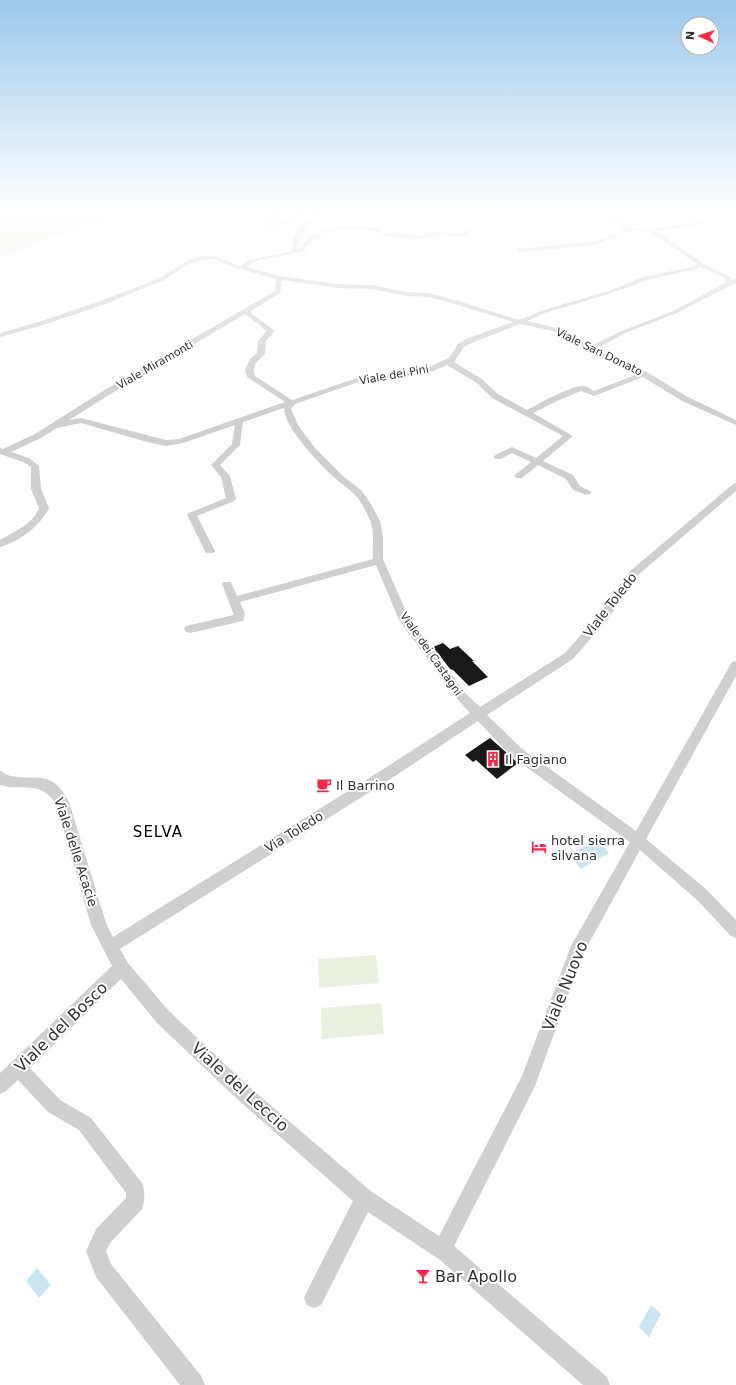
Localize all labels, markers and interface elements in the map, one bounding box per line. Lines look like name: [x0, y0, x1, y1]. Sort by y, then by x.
north arrow: [680, 16, 720, 56]
text: N: [684, 31, 697, 40]
street label: Viale San Donato: [554, 325, 645, 379]
street label: Viale Miramonti: [115, 338, 195, 392]
street label: Viale dei Pini: [358, 363, 430, 387]
street label: Viale Toledo: [580, 570, 640, 640]
street label: Viale dei Castagni: [397, 610, 465, 698]
building icon: Il Fagiano: [484, 750, 502, 768]
place label: Il Fagiano: [505, 752, 567, 767]
cafe icon: Il Barrino: [315, 776, 333, 794]
place label: Il Barrino: [336, 778, 395, 793]
street label: Viale delle Acacie: [51, 795, 101, 909]
street label: Via Toledo: [262, 808, 326, 856]
district label: SELVA: [133, 823, 183, 841]
place label: hotel sierra silvana: [551, 833, 625, 863]
hotel icon: hotel sierra silvana: [530, 838, 548, 856]
street label: Viale Nuovo: [538, 938, 592, 1034]
street label: Viale del Bosco: [11, 978, 111, 1076]
street label: Viale del Leccio: [188, 1038, 292, 1136]
bar icon: Bar Apollo: [414, 1267, 432, 1285]
place label: Bar Apollo: [435, 1267, 517, 1286]

